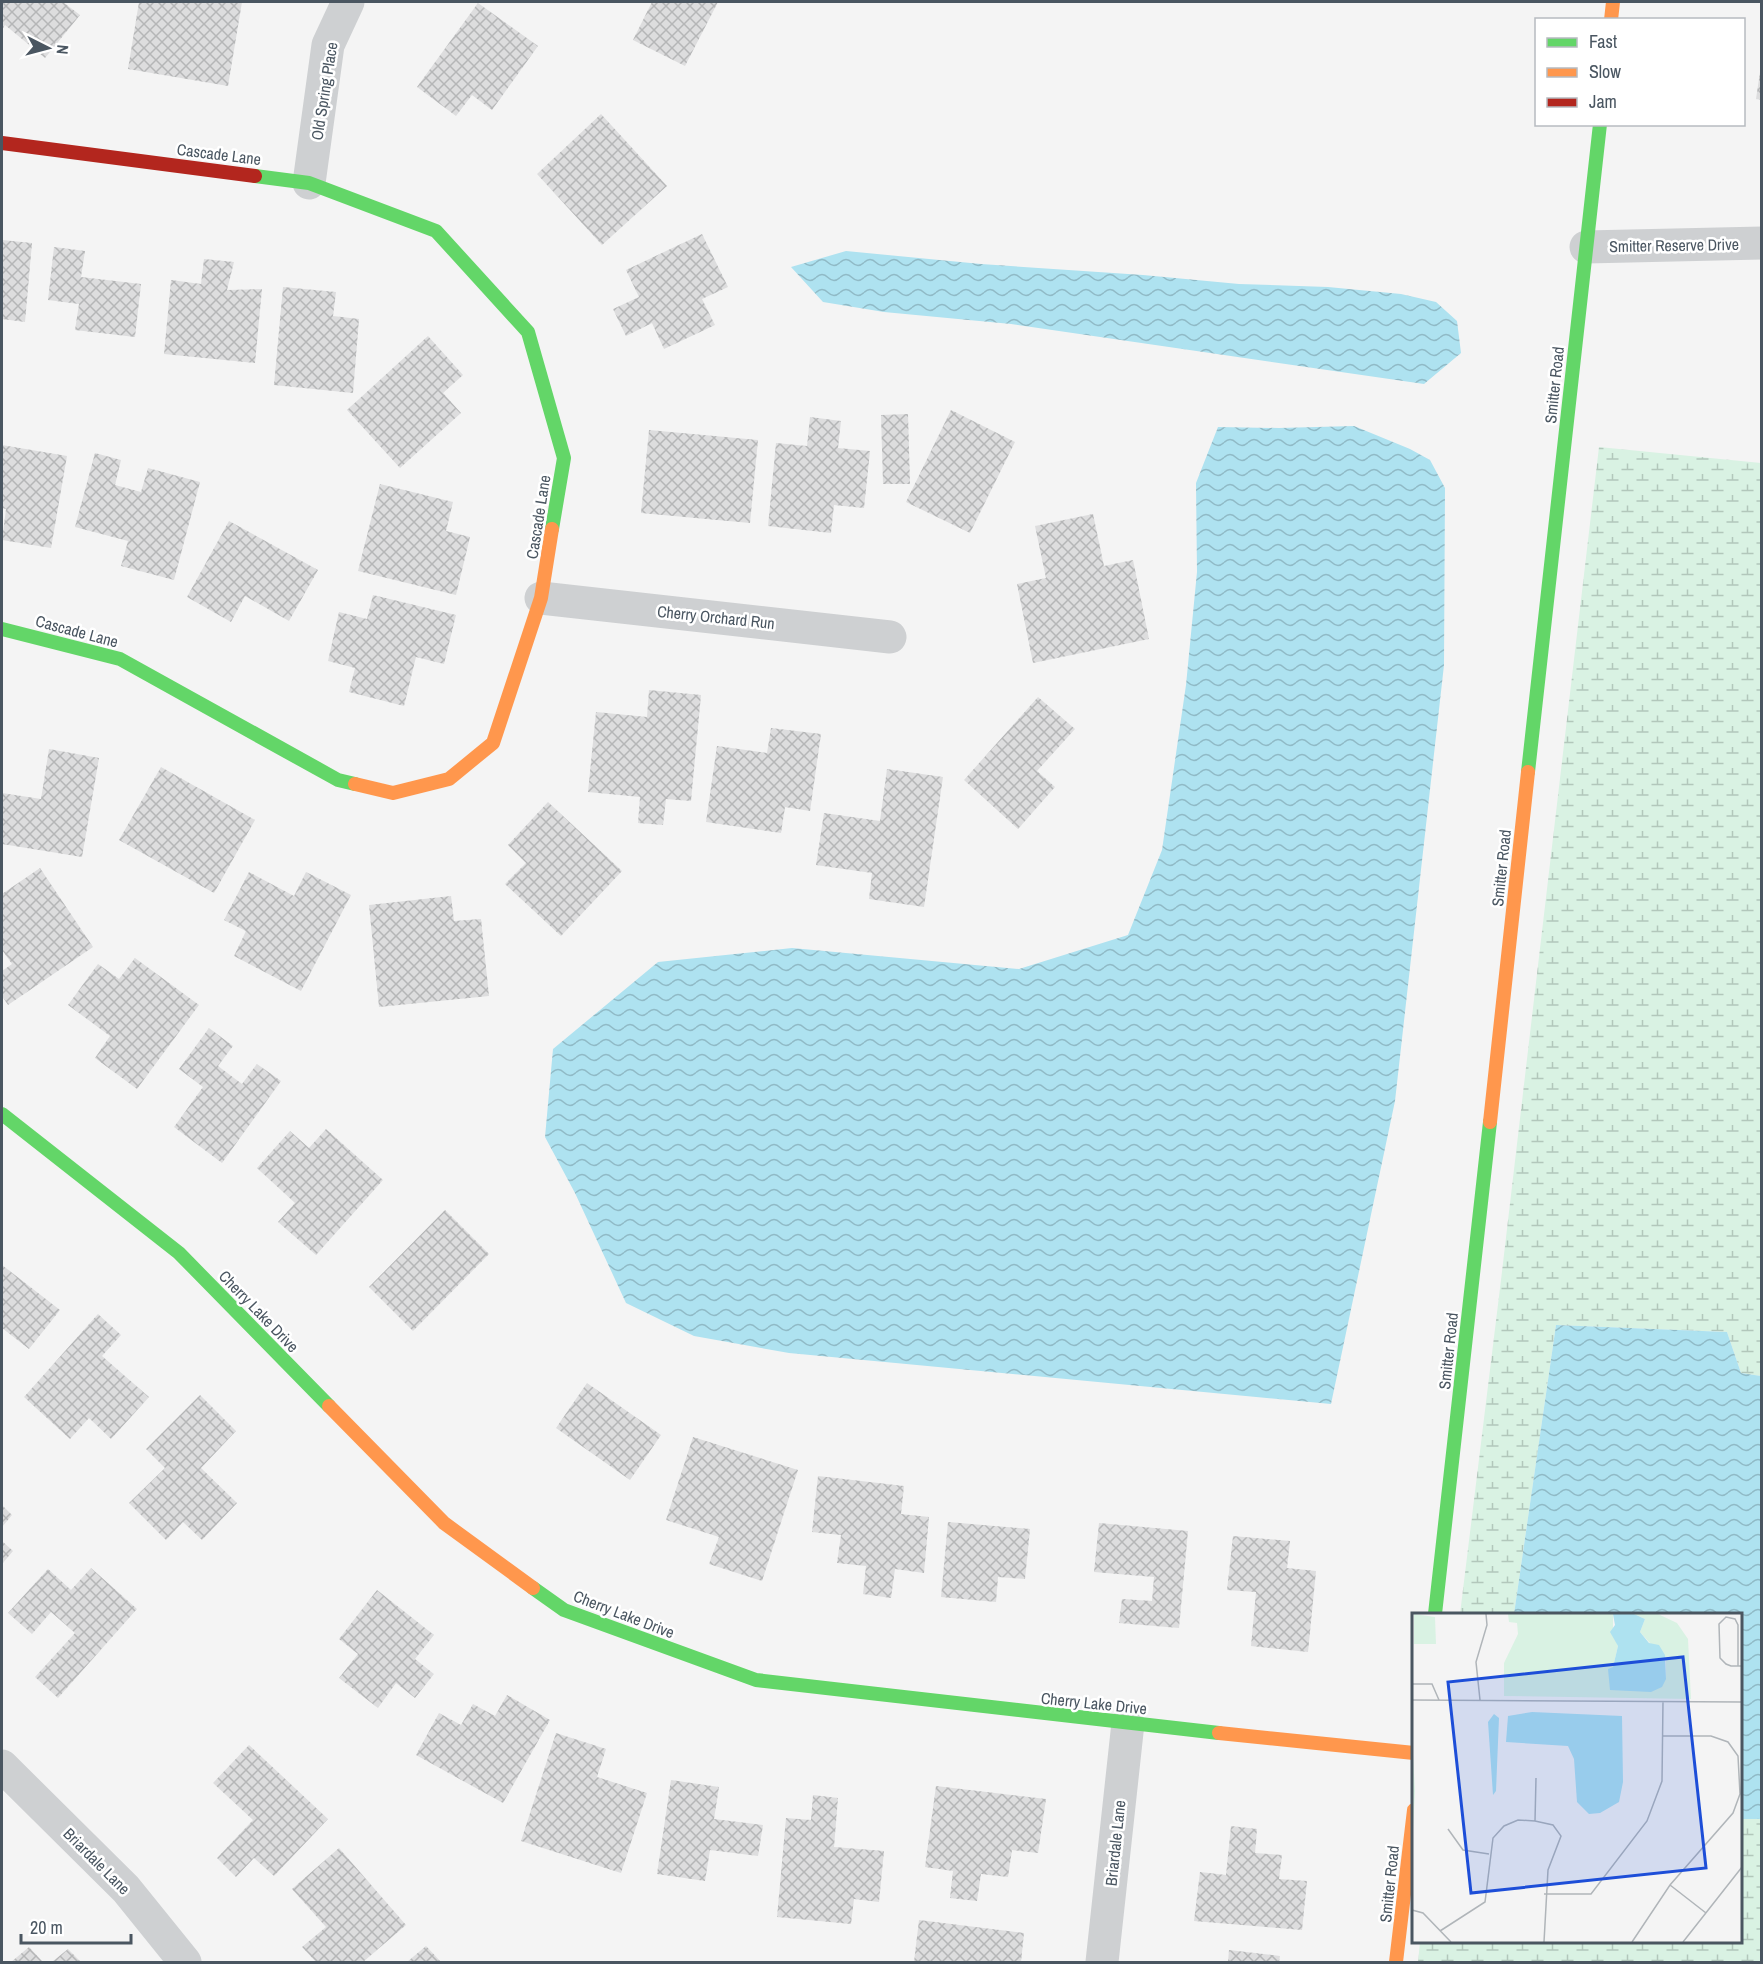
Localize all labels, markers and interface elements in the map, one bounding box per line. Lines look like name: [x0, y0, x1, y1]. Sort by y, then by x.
north arrow: [18, 18, 78, 78]
legend: [1535, 18, 1745, 126]
text: Fast: [1589, 29, 1617, 54]
street label: Old Spring Place: [305, 40, 343, 142]
text: N: [51, 44, 74, 55]
text: Slow: [1589, 59, 1621, 84]
text: Jam: [1589, 89, 1617, 114]
street label: Cascade Lane: [176, 138, 262, 170]
street label: Smitter Reserve Drive: [1609, 233, 1739, 257]
street label: Smitter Road: [1539, 345, 1569, 425]
street label: Cascade Lane: [521, 473, 555, 561]
street label: Cherry Orchard Run: [656, 600, 776, 634]
street label: Cascade Lane: [33, 609, 121, 653]
street label: Smitter Road: [1486, 828, 1516, 908]
street label: Cherry Lake Drive: [214, 1265, 304, 1357]
street label: Smitter Road: [1433, 1311, 1463, 1391]
street label: Cherry Lake Drive: [570, 1585, 678, 1643]
inset map: [1412, 1613, 1742, 1943]
street label: Cherry Lake Drive: [1040, 1686, 1148, 1720]
street label: Briardale Lane: [1100, 1799, 1130, 1887]
street label: Briardale Lane: [59, 1823, 135, 1899]
street label: Smitter Road: [1374, 1844, 1404, 1924]
scale bar: [21, 1907, 130, 1945]
text: 20 m: [30, 1915, 63, 1940]

